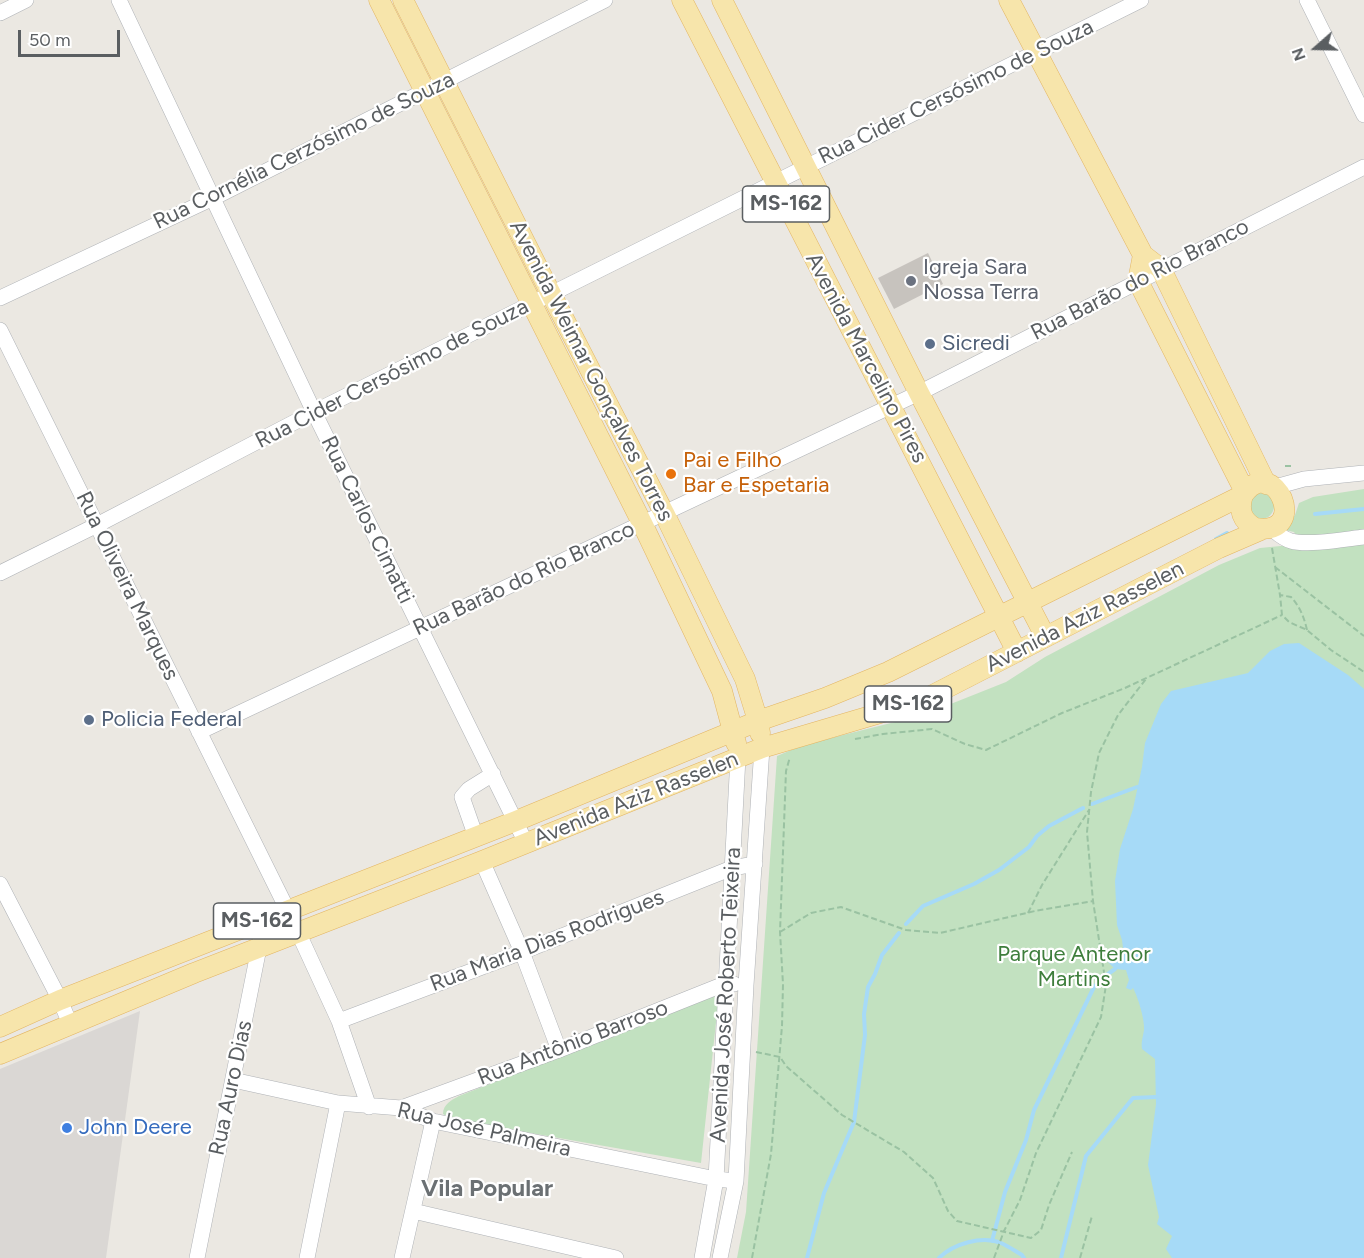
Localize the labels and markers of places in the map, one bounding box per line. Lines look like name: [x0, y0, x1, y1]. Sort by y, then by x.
place label: Igreja Sara Nossa Terra: [923, 255, 1039, 306]
marker: Igreja Sara Nossa Terra: [904, 274, 918, 288]
place label: Sicredi: [942, 331, 1010, 357]
marker: Sicredi: [923, 337, 937, 351]
place label: Pai e Filho Bar e Espetaria: [683, 448, 830, 500]
marker: Pai e Filho Bar e Espetaria: [664, 467, 678, 481]
place label: Policia Federal: [101, 707, 242, 733]
marker: Policia Federal: [82, 713, 96, 727]
place label: John Deere: [79, 1115, 192, 1141]
marker: John Deere: [60, 1121, 74, 1135]

